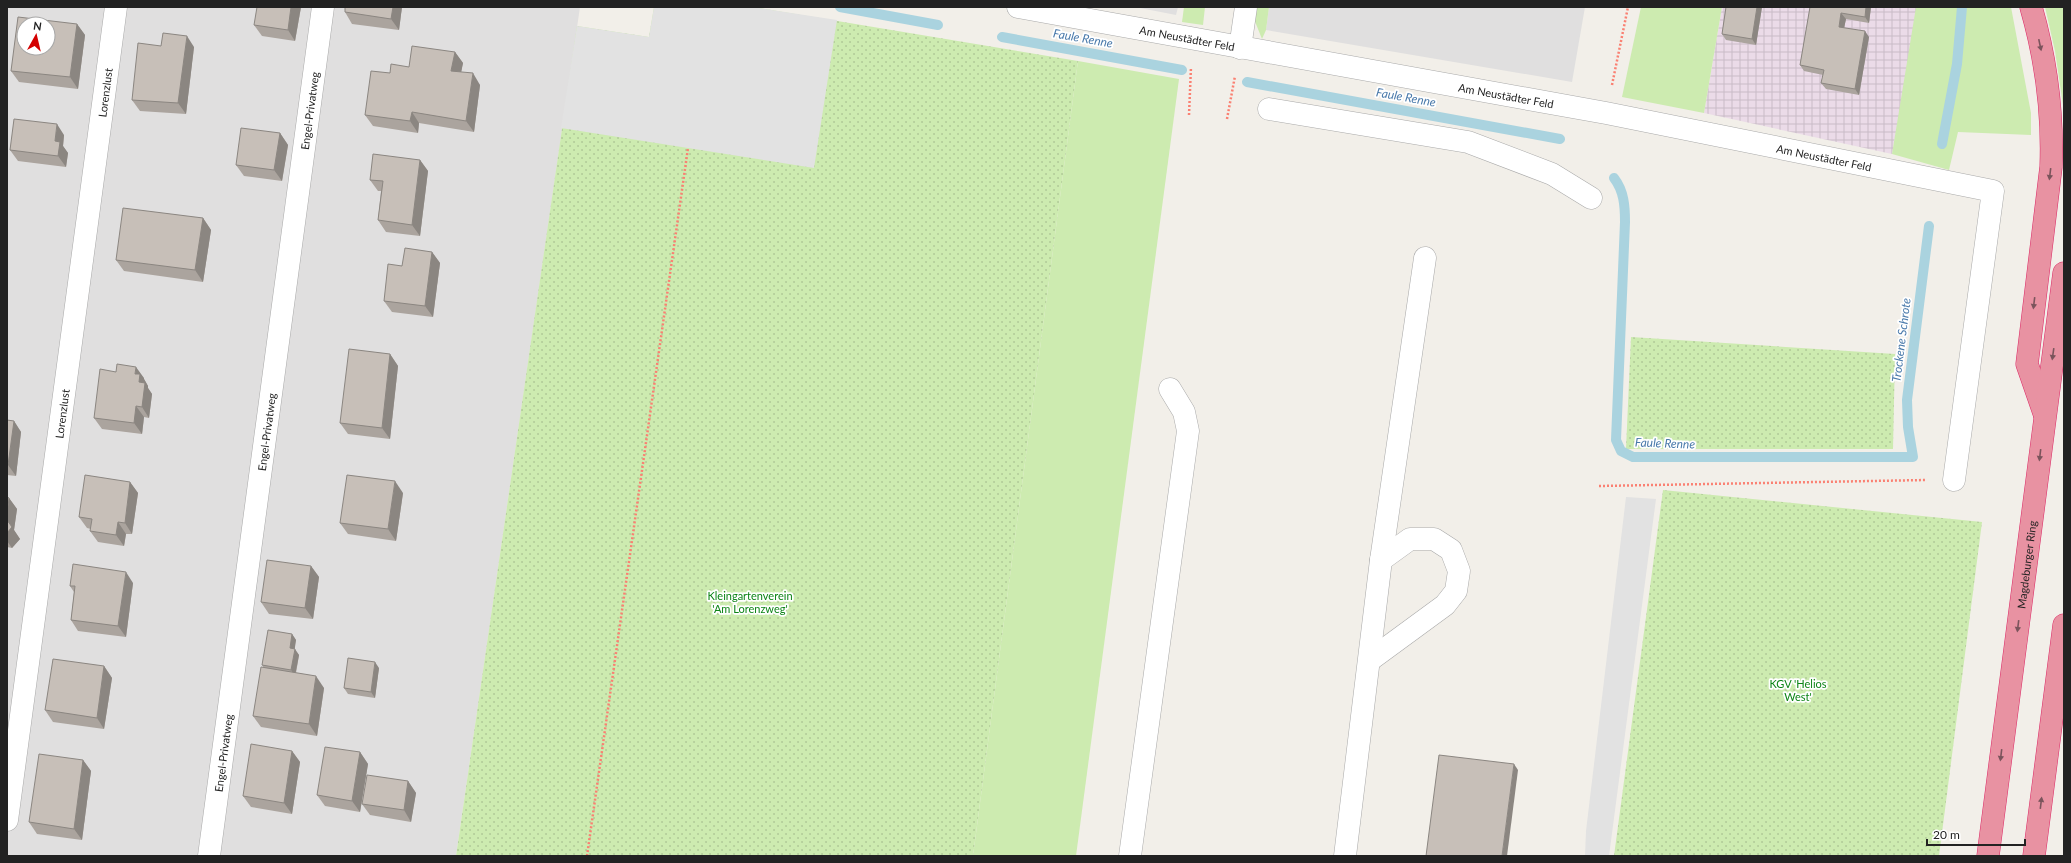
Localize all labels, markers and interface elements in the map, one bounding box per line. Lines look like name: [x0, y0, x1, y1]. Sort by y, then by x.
north arrow: [16, 16, 56, 56]
text: N: [32, 19, 43, 33]
street label: Am Neustädter Feld: [1139, 23, 1236, 52]
water label: Faule Renne: [1052, 25, 1114, 51]
one-way arrow: [2038, 39, 2044, 51]
street label: Lorenzlust: [95, 67, 114, 118]
street label: Engel-Privatweg: [297, 71, 321, 151]
street label: Am Neustädter Feld: [1457, 80, 1555, 110]
water label: Faule Renne: [1375, 84, 1437, 110]
street label: Am Neustädter Feld: [1776, 141, 1873, 173]
one-way arrow: [2047, 168, 2053, 180]
water label: Trockene Schrote: [1888, 297, 1914, 383]
one-way arrow: [2031, 297, 2037, 309]
one-way arrow: [2050, 348, 2056, 360]
street label: Lorenzlust: [52, 388, 71, 439]
street label: Engel-Privatweg: [254, 392, 278, 472]
water label: Faule Renne: [1635, 434, 1696, 452]
one-way arrow: [2037, 449, 2043, 461]
street label: Magdeburger Ring: [2014, 519, 2038, 609]
park label: Kleingartenverein 'Am Lorenzweg': [707, 589, 793, 615]
one-way arrow: [2015, 620, 2021, 632]
park label: KGV 'Helios West': [1769, 677, 1827, 703]
street label: Engel-Privatweg: [211, 713, 235, 793]
one-way arrow: [1998, 748, 2004, 761]
one-way arrow: [2038, 797, 2044, 810]
scale bar: [1927, 821, 2025, 847]
text: 20 m: [1933, 827, 1960, 842]

